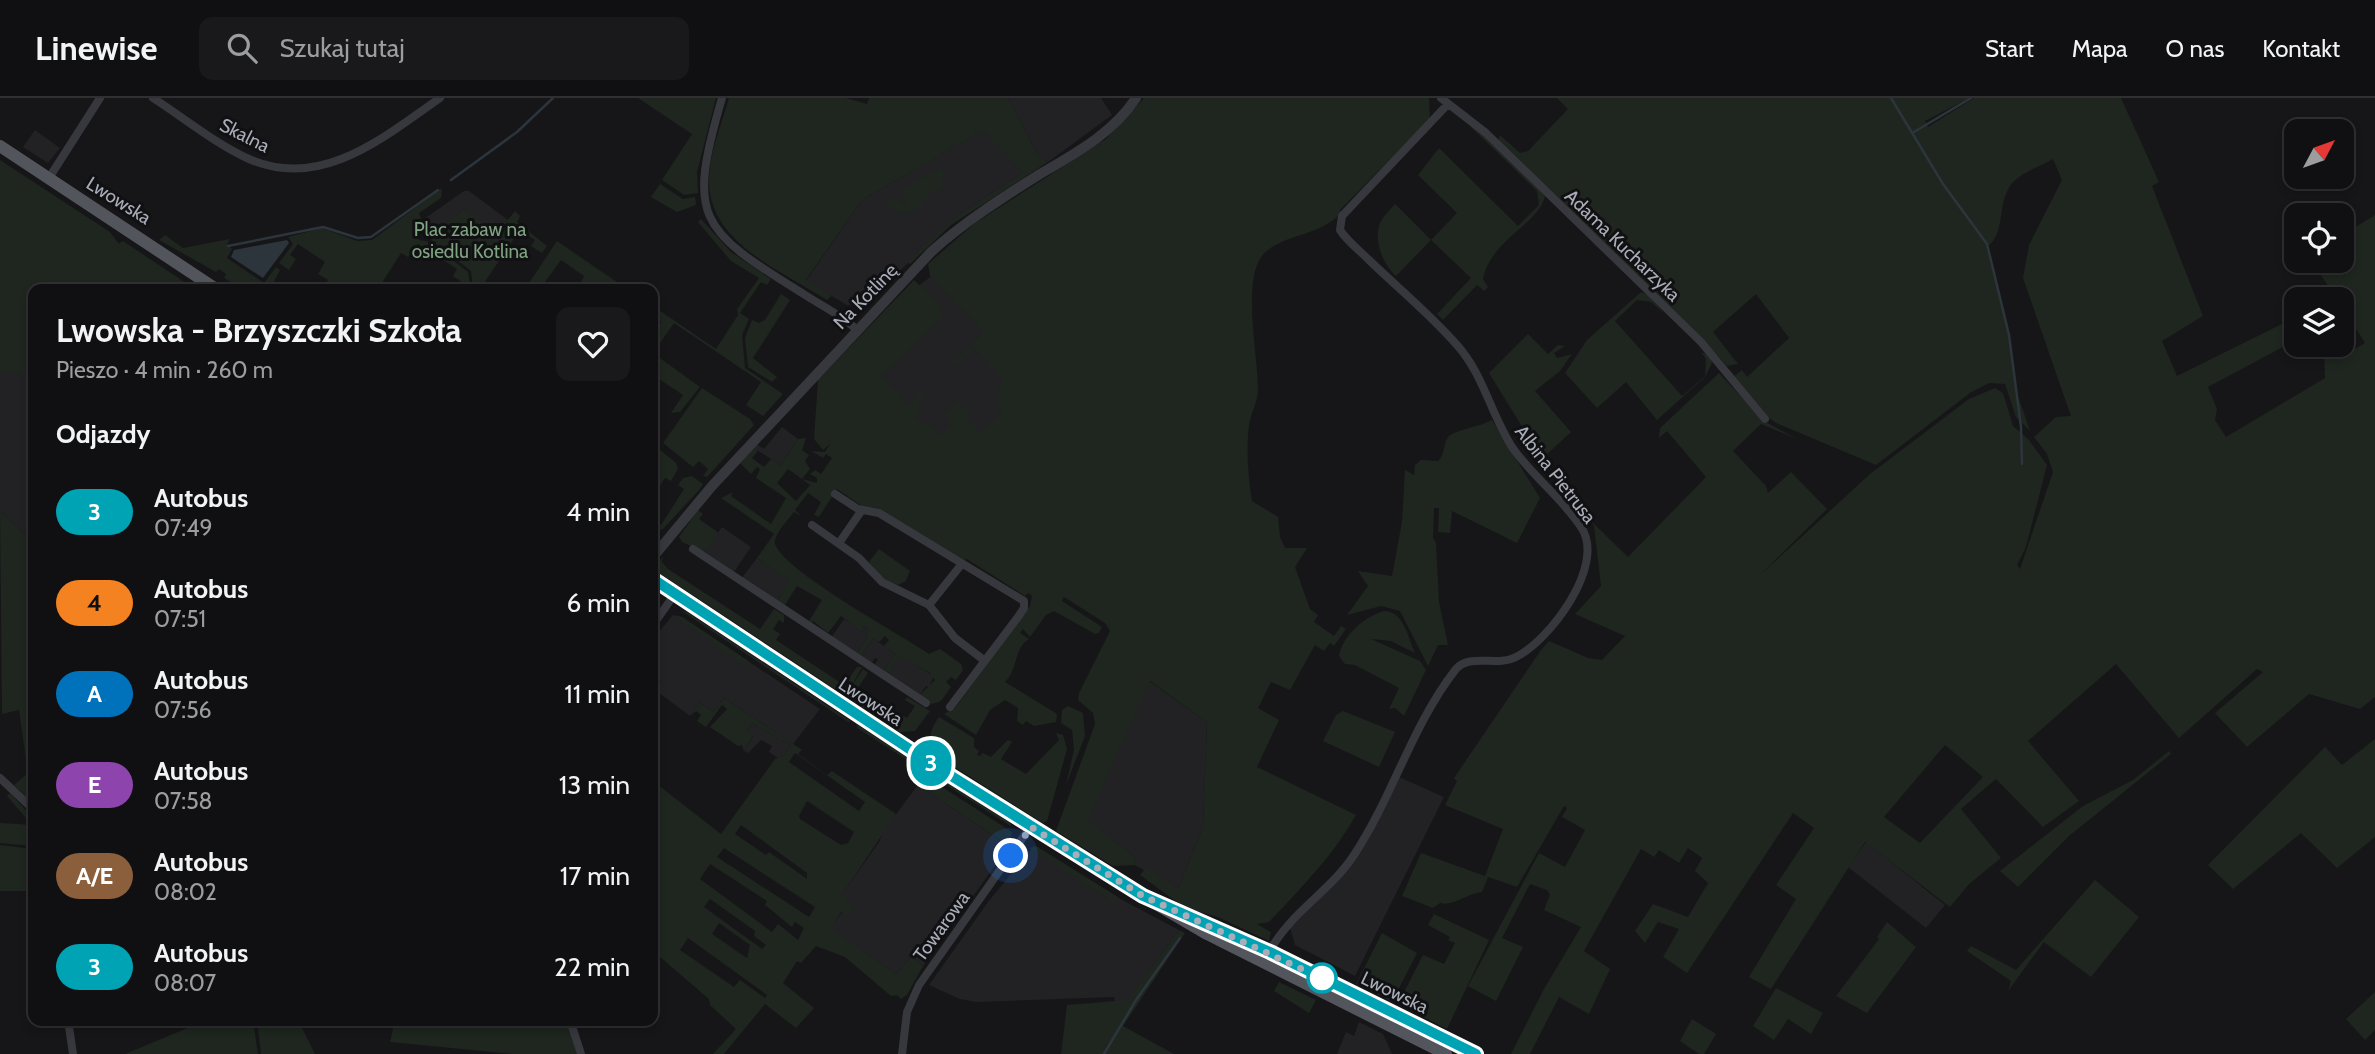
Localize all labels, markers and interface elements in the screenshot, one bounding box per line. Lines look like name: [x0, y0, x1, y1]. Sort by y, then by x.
search box: [199, 17, 689, 80]
text: Linewise: [35, 28, 157, 68]
icon: search: [223, 29, 261, 67]
text: Szukaj tutaj: [279, 32, 405, 64]
text: Start: [1985, 34, 2034, 63]
text: Mapa: [2072, 34, 2128, 63]
text: O nas: [2166, 34, 2224, 63]
text: Kontakt: [2262, 34, 2340, 63]
street label: Skalna: [216, 113, 273, 158]
north arrow: [2284, 119, 2354, 189]
map controls: [2284, 119, 2354, 357]
street label: Lwowska: [82, 172, 155, 229]
street label: Adama Kucharzyka: [1560, 184, 1685, 306]
button: locate: [2284, 203, 2354, 273]
park label: Plac zabaw na osiedlu Kotlina: [412, 218, 528, 263]
street label: Na Kotlinę: [829, 259, 902, 334]
button: layers: [2284, 287, 2354, 357]
button: heart: [556, 307, 630, 381]
text: Lwowska - Brzyszczki Szkoła: [56, 310, 462, 350]
text: Pieszo · 4 min · 260 m: [56, 356, 273, 384]
text: Odjazdy: [56, 418, 151, 450]
street label: Albina Pietrusa: [1510, 421, 1601, 528]
text: Autobus: [154, 482, 248, 514]
text: 4 min: [566, 496, 630, 528]
text: 3: [88, 497, 101, 526]
text: 07:49: [154, 514, 213, 542]
text: Autobus: [154, 573, 248, 605]
text: 6 min: [567, 587, 630, 619]
text: 4: [87, 588, 102, 617]
text: 07:51: [154, 605, 206, 633]
text: Autobus: [154, 664, 248, 696]
street label: Lwowska: [834, 672, 907, 731]
text: 11 min: [564, 678, 630, 710]
text: A: [87, 679, 102, 708]
text: 07:56: [154, 696, 212, 724]
line badge: 3: [908, 740, 954, 786]
text: 3: [925, 748, 937, 777]
text: Autobus: [154, 755, 248, 787]
text: 13 min: [559, 769, 630, 801]
text: E: [88, 770, 101, 799]
text: 07:58: [154, 787, 213, 815]
your location: [993, 838, 1028, 873]
text: Autobus: [154, 846, 248, 878]
text: 17 min: [560, 860, 630, 892]
text: A/E: [76, 861, 113, 890]
text: 08:02: [154, 878, 217, 906]
street label: Towarowa: [908, 887, 974, 966]
text: Autobus: [154, 937, 248, 969]
text: 22 min: [554, 951, 630, 983]
text: 3: [88, 952, 101, 981]
unlabelled marker: [1307, 963, 1337, 993]
street label: Lwowska: [1357, 966, 1432, 1019]
text: 08:07: [154, 969, 216, 997]

